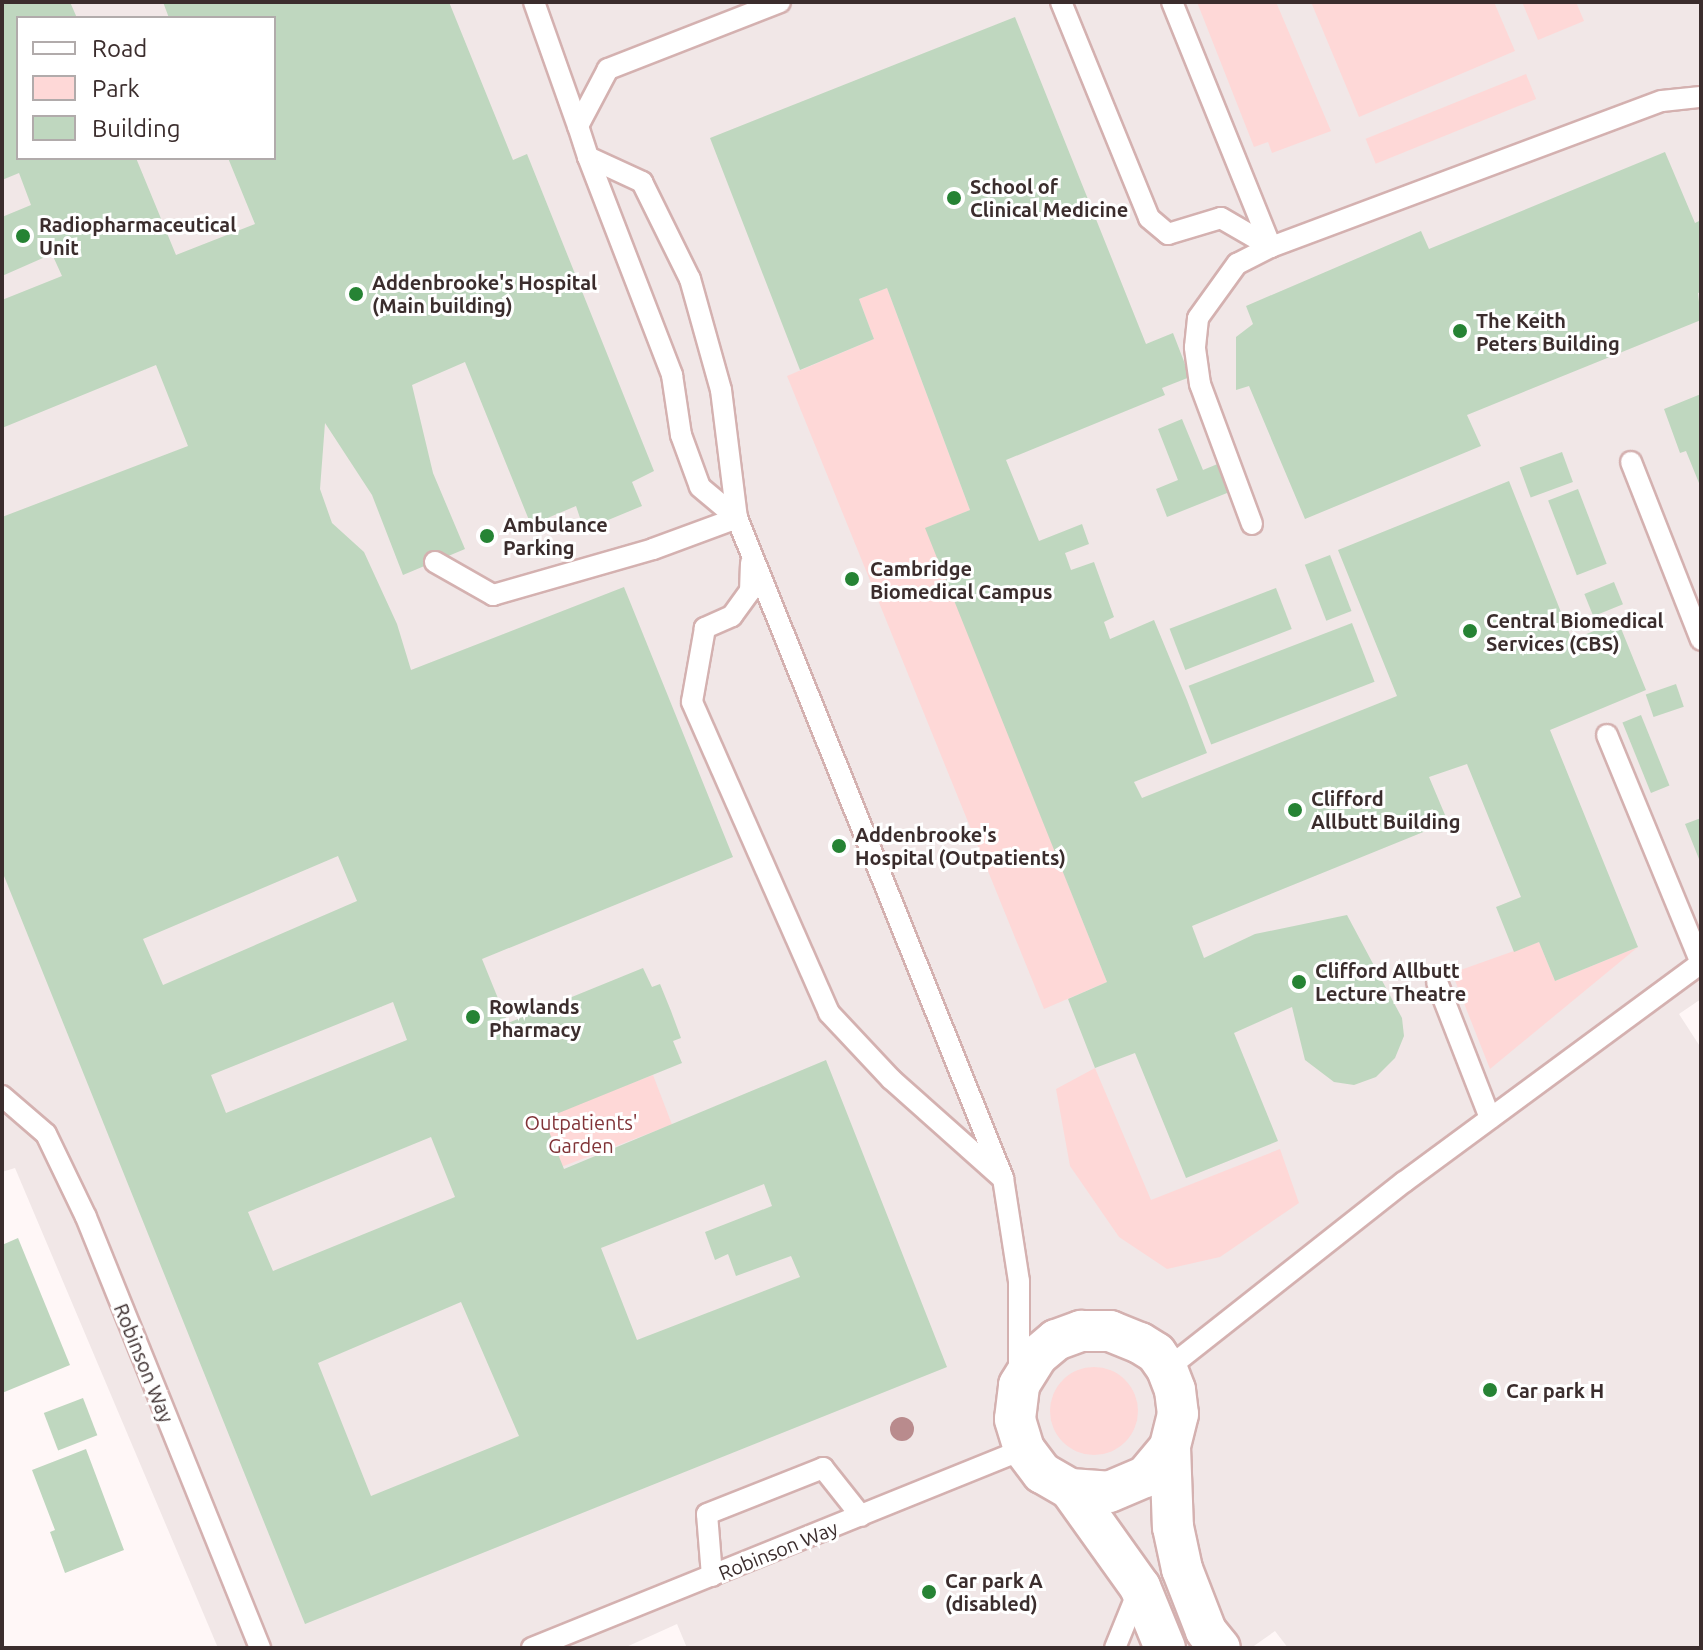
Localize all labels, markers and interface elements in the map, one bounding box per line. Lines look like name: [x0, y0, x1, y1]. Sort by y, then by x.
legend: [16, 16, 276, 160]
text: Road: [92, 35, 147, 62]
text: Park: [92, 75, 140, 102]
text: Building: [92, 115, 180, 142]
place label: School of Clinical Medicine: [970, 174, 1128, 221]
marker: School of Clinical Medicine: [945, 189, 963, 207]
place label: Radiopharmaceutical Unit: [39, 212, 236, 259]
marker: Radiopharmaceutical Unit: [14, 227, 32, 245]
place label: Addenbrooke's Hospital (Main building): [372, 270, 597, 317]
marker: Addenbrooke's Hospital (Main building): [347, 285, 365, 303]
place label: The Keith Peters Building: [1476, 308, 1620, 355]
marker: The Keith Peters Building: [1451, 322, 1469, 340]
place label: Ambulance Parking: [503, 512, 608, 559]
marker: Ambulance Parking: [478, 527, 496, 545]
place label: Cambridge Biomedical Campus: [870, 556, 1052, 603]
marker: Cambridge Biomedical Campus: [841, 568, 863, 590]
place label: Central Biomedical Services (CBS): [1486, 608, 1664, 655]
marker: Central Biomedical Services (CBS): [1461, 622, 1479, 640]
place label: Clifford Allbutt Building: [1311, 786, 1460, 833]
marker: Clifford Allbutt Building: [1286, 801, 1304, 819]
place label: Addenbrooke's Hospital (Outpatients): [855, 822, 1066, 869]
marker: Addenbrooke's Hospital (Outpatients): [830, 837, 848, 855]
place label: Clifford Allbutt Lecture Theatre: [1315, 958, 1466, 1005]
marker: Clifford Allbutt Lecture Theatre: [1290, 973, 1308, 991]
place label: Rowlands Pharmacy: [489, 994, 581, 1041]
marker: Rowlands Pharmacy: [464, 1008, 482, 1026]
park label: Outpatients' Garden: [524, 1110, 638, 1157]
street label: Robinson Way: [109, 1300, 179, 1426]
place label: Car park H: [1506, 1378, 1604, 1402]
marker: Car park H: [1481, 1381, 1499, 1399]
street label: Robinson Way: [715, 1515, 841, 1585]
place label: Car park A (disabled): [945, 1568, 1043, 1615]
marker: Car park A (disabled): [920, 1583, 938, 1601]

